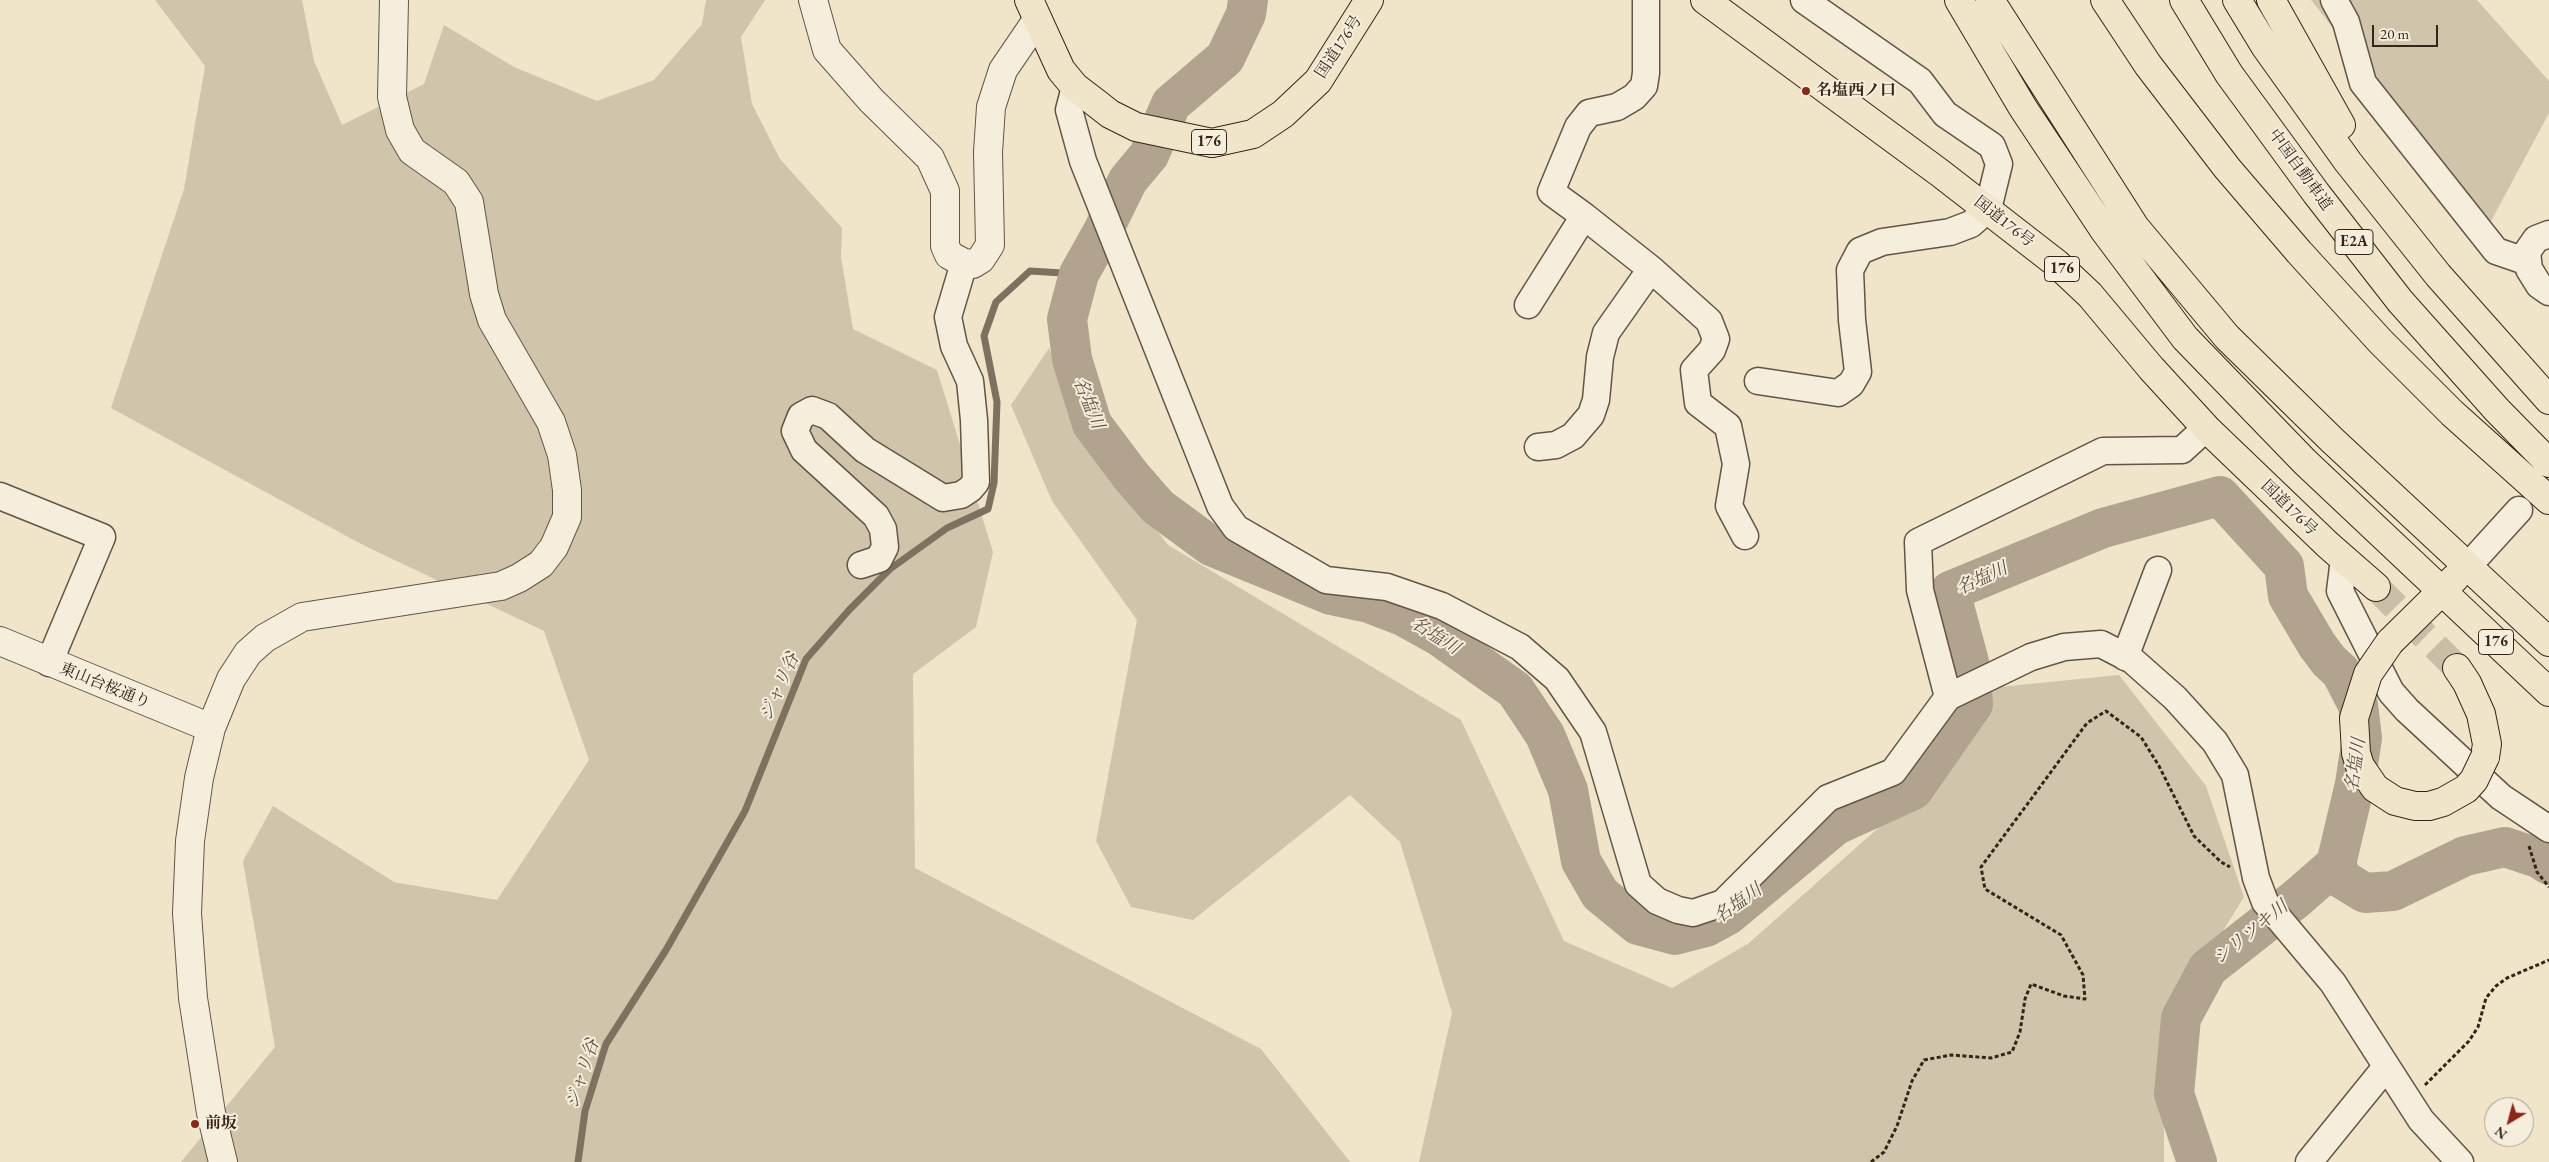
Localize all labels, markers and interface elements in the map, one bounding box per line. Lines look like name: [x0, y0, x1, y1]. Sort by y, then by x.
street label: 国道176号: [1312, 12, 1366, 82]
scale bar: [2374, 15, 2440, 47]
text: 20 m: [2380, 24, 2409, 43]
place label: 名塩西ノ口: [1816, 81, 1896, 101]
marker: 名塩西ノ口: [1800, 85, 1812, 97]
street label: 中国自動車道: [2264, 126, 2336, 214]
road number: 176: [1192, 130, 1226, 154]
street label: 国道176号: [1970, 193, 2038, 251]
road number: E2A: [2335, 230, 2373, 254]
road number: 176: [2044, 256, 2080, 282]
water label: 名塩川: [1068, 374, 1108, 432]
street label: 国道176号: [2257, 476, 2321, 540]
water label: 名塩川: [1953, 558, 2011, 600]
water label: 名塩川: [1406, 613, 1464, 659]
road number: 176: [2478, 630, 2514, 654]
water label: ジャリ谷: [755, 650, 805, 724]
street label: 東山台桜通り: [57, 659, 153, 713]
water label: 名塩川: [2342, 737, 2370, 793]
water label: 名塩川: [1710, 879, 1766, 929]
water label: シリツキ川: [2209, 896, 2293, 970]
water label: ジャリ谷: [562, 1036, 604, 1112]
north arrow: [2484, 1097, 2534, 1147]
place label: 前坂: [205, 1114, 237, 1134]
marker: 前坂: [189, 1118, 201, 1130]
text: N: [2491, 1123, 2511, 1144]

